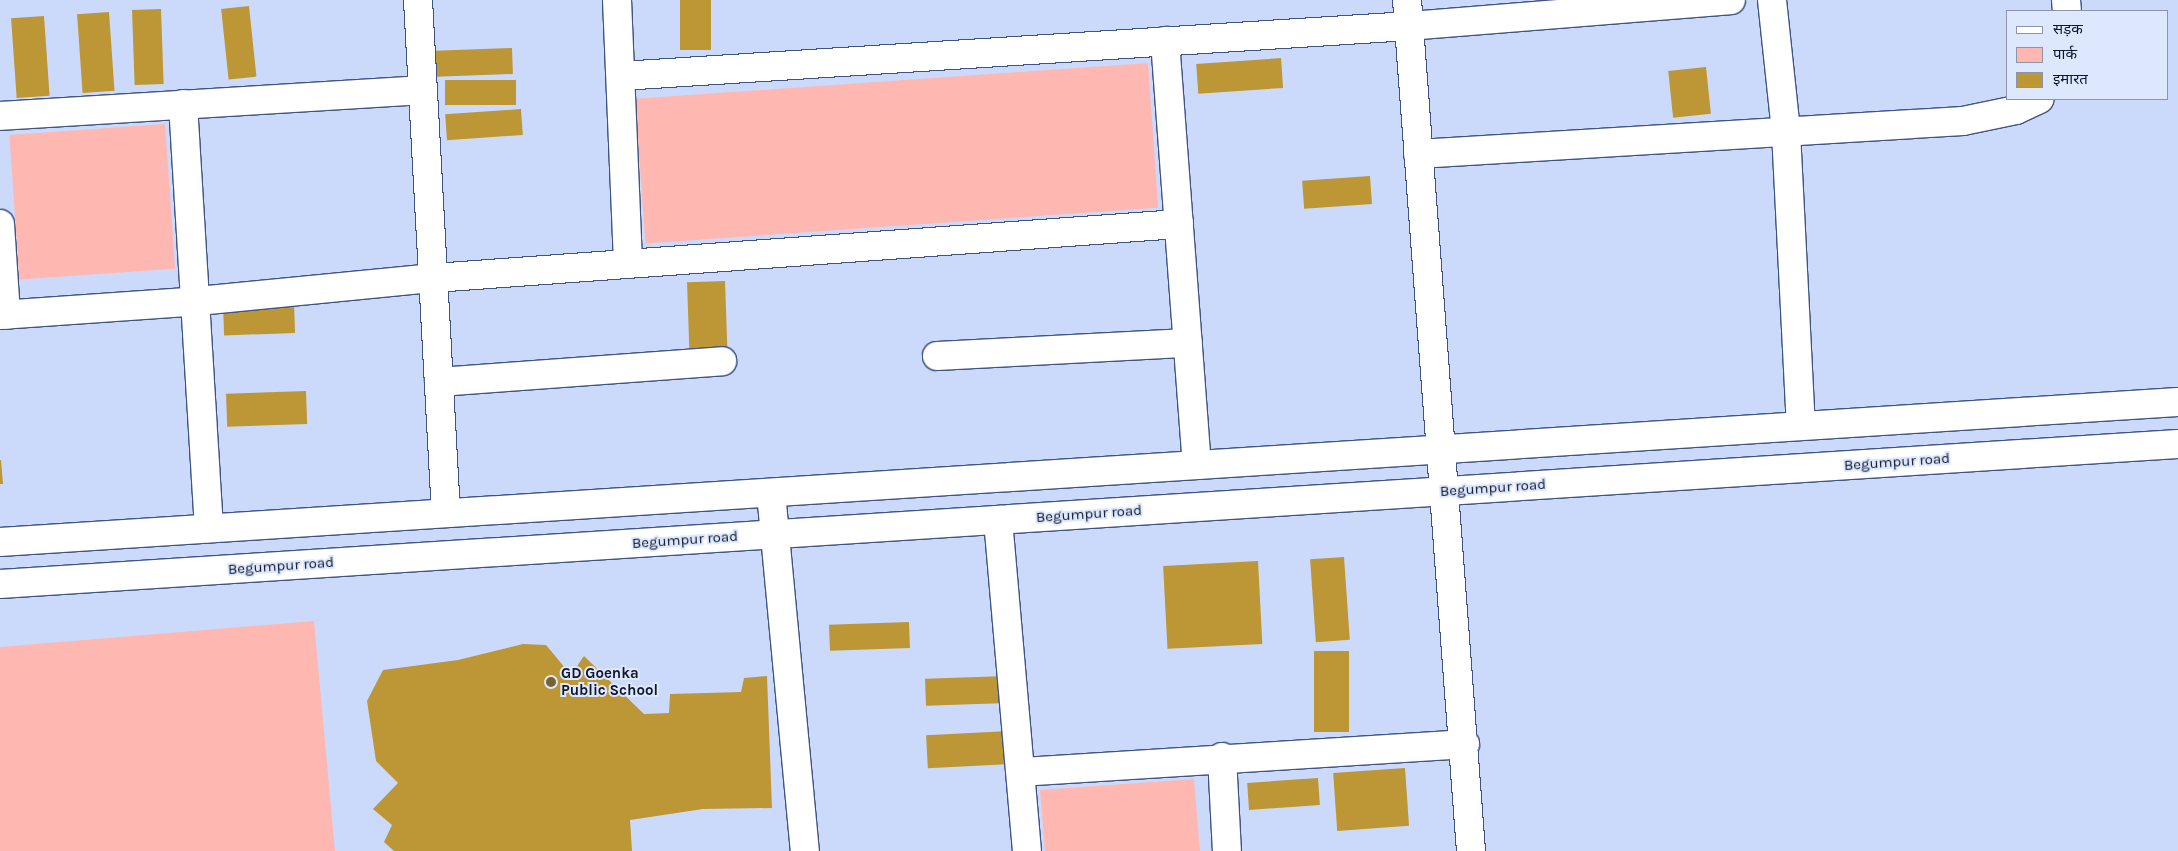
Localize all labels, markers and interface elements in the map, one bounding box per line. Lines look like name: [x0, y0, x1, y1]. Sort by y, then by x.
legend: [2006, 10, 2168, 100]
text: सड़क: [2053, 20, 2083, 38]
text: पार्क: [2053, 45, 2077, 63]
text: इमारत: [2053, 70, 2088, 88]
street label: Begumpur road: [1843, 449, 1951, 475]
street label: Begumpur road: [1439, 475, 1547, 501]
street label: Begumpur road: [1035, 501, 1143, 527]
street label: Begumpur road: [631, 527, 739, 553]
street label: Begumpur road: [227, 553, 335, 579]
place label: GD Goenka Public School: [561, 664, 658, 699]
marker: GD Goenka Public School: [545, 676, 557, 688]

